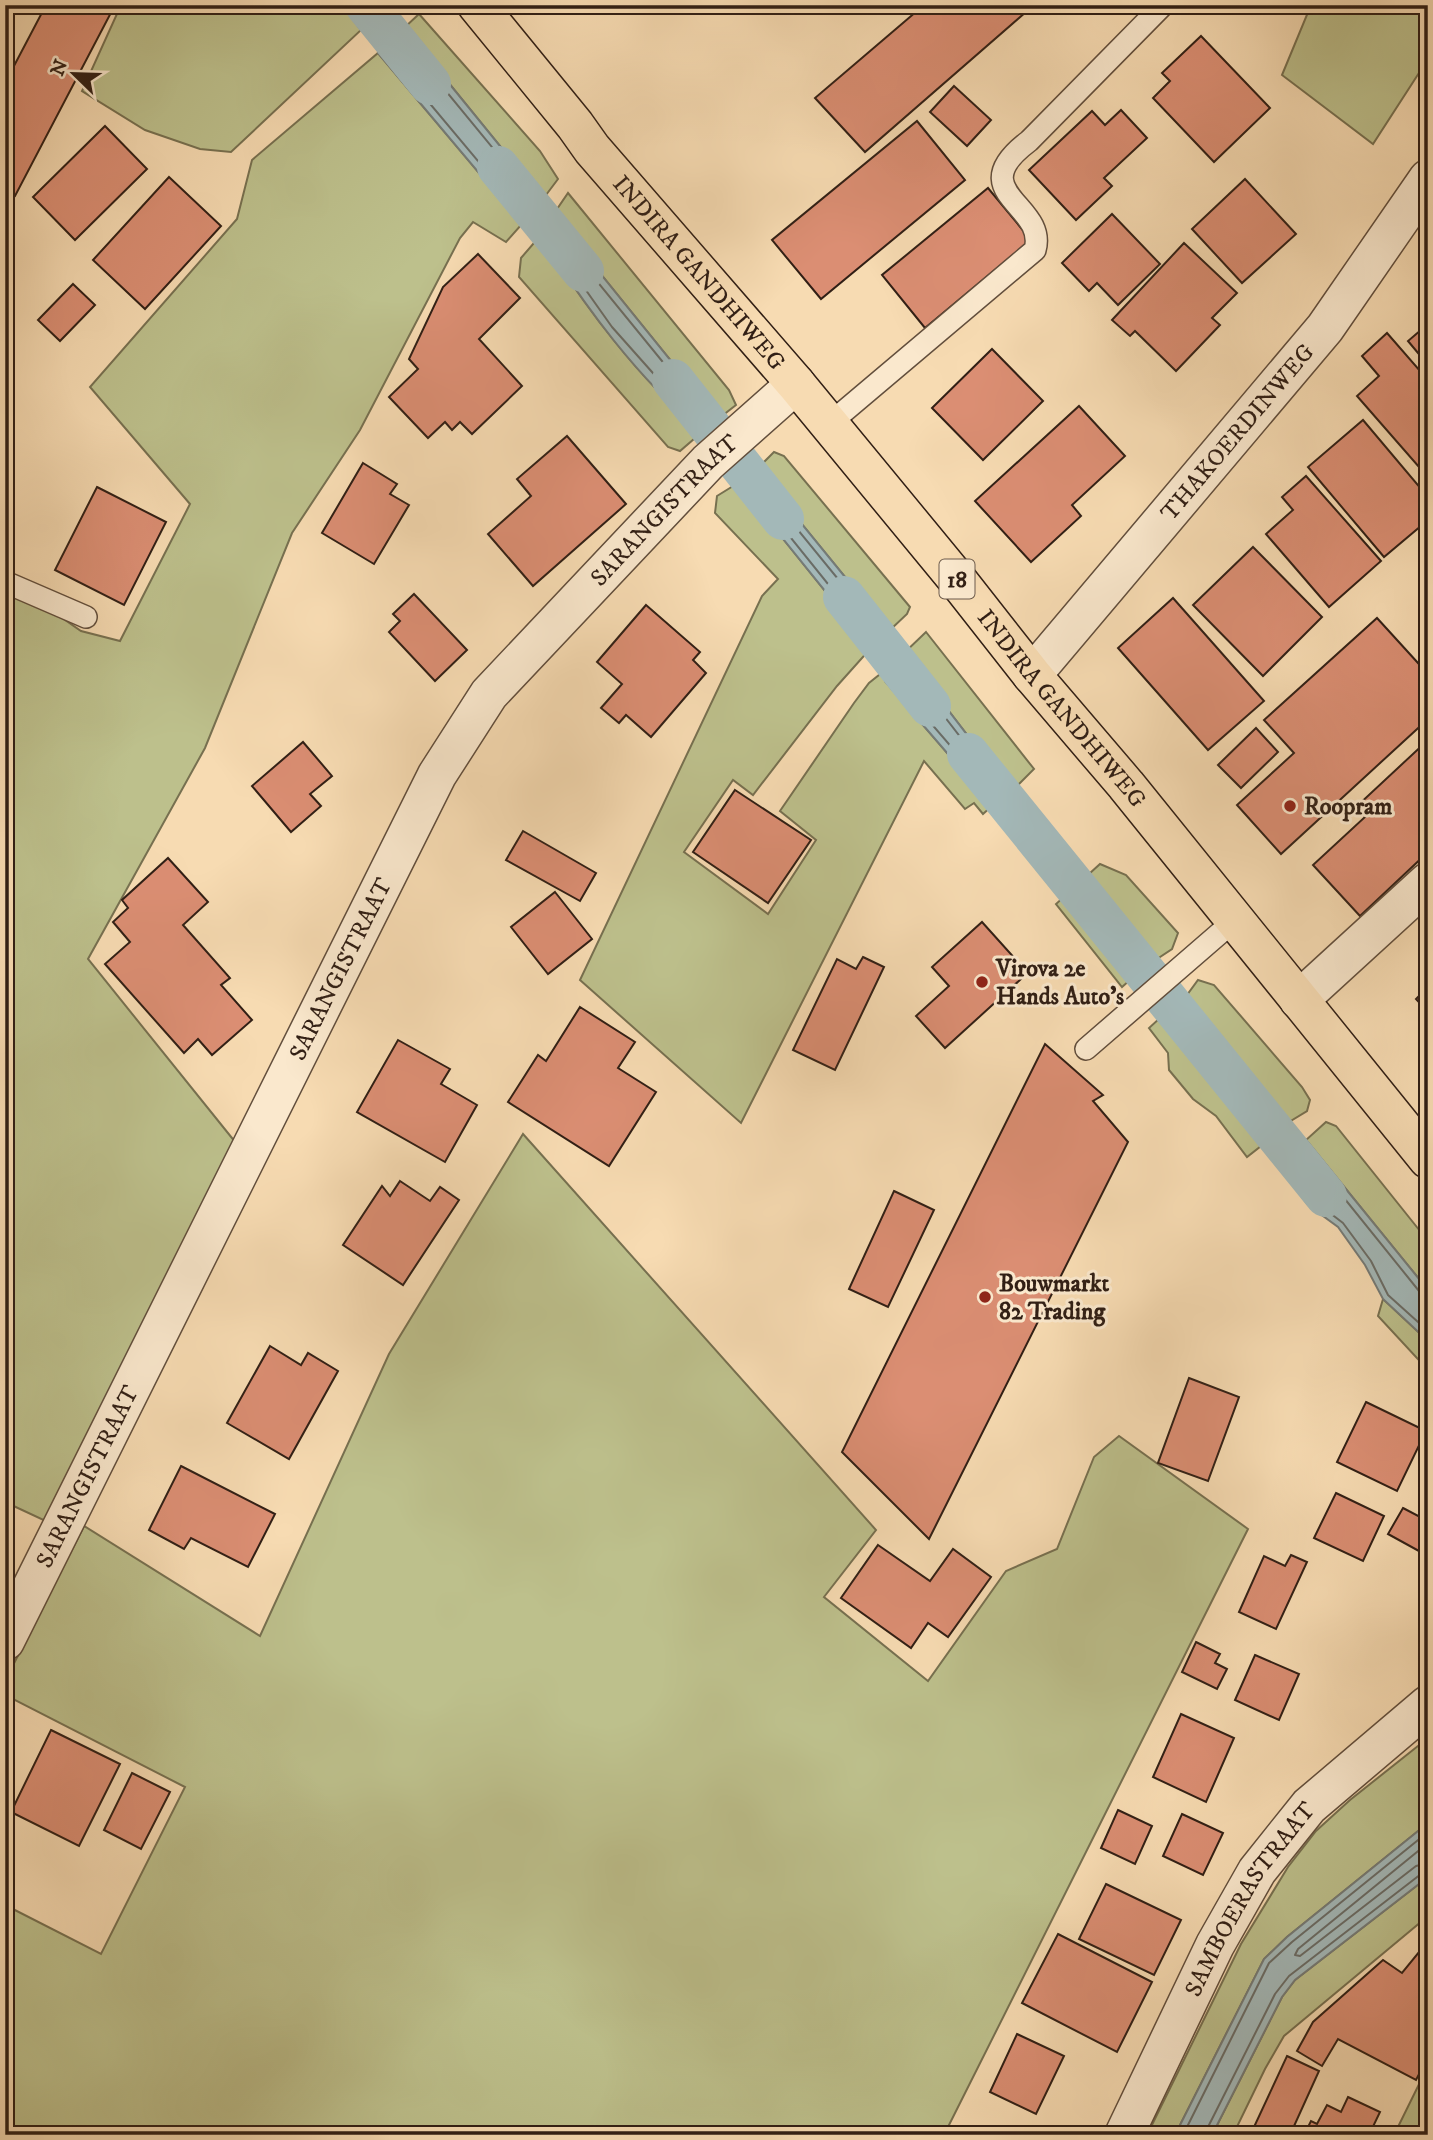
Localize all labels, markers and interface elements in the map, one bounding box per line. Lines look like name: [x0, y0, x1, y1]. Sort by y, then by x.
north arrow: [38, 38, 108, 108]
text: N: [46, 56, 74, 80]
street label: INDIRA GANDHIWEG: [606, 170, 792, 377]
street label: THAKOERDINWEG: [1155, 338, 1321, 527]
street label: SARANGISTRAAT: [584, 428, 745, 593]
road number: 18: [940, 559, 974, 598]
street label: INDIRA GANDHIWEG: [970, 604, 1152, 814]
place label: Roopram: [1304, 792, 1392, 822]
marker: Roopram: [1282, 798, 1298, 814]
street label: SARANGISTRAAT: [283, 873, 399, 1066]
place label: Virova 2e Hands Auto's: [995, 954, 1124, 1012]
marker: Virova 2e Hands Auto's: [974, 974, 990, 990]
place label: Bouwmarkt 82 Trading: [999, 1269, 1110, 1327]
marker: Bouwmarkt 82 Trading: [977, 1289, 993, 1305]
street label: SARANGISTRAAT: [30, 1381, 146, 1573]
street label: SAMBOERASTRAAT: [1179, 1796, 1322, 2002]

